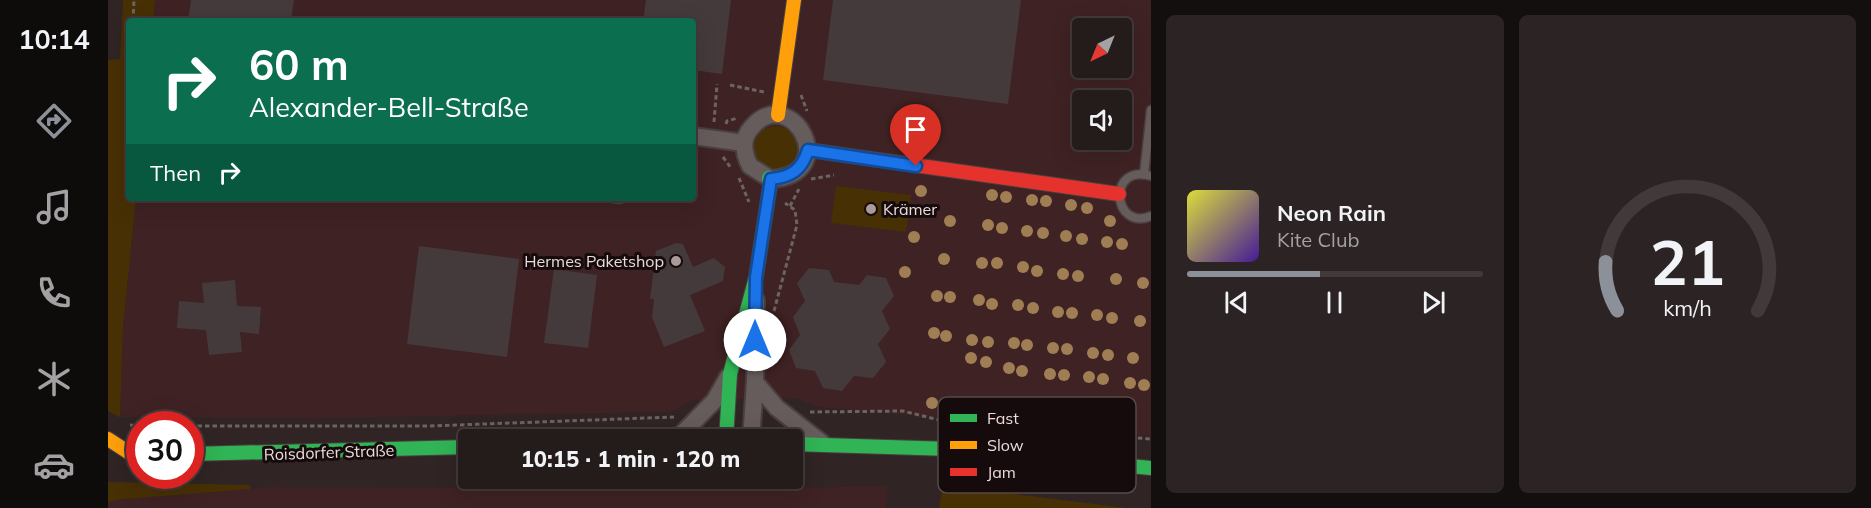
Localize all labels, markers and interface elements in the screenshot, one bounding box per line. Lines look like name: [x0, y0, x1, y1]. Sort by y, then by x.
north arrow: [1072, 18, 1132, 78]
map controls: [1072, 18, 1132, 150]
text: 10:14: [18, 22, 90, 56]
text: 60 m: [249, 38, 349, 91]
icon: right: [150, 42, 228, 120]
text: Alexander-Bell-Straße: [249, 90, 529, 124]
button: sound: [1072, 90, 1132, 150]
icon: directions: [33, 100, 75, 142]
pin: [890, 104, 941, 166]
icon: arrive: [899, 113, 932, 146]
icon: right: [213, 156, 246, 189]
text: Then: [150, 159, 201, 187]
icon: music: [33, 186, 75, 228]
place label: Krämer: [883, 199, 937, 219]
text: Neon Rain: [1277, 199, 1386, 227]
marker: Krämer: [864, 202, 878, 216]
text: 21: [1650, 222, 1725, 301]
text: Kite Club: [1277, 227, 1359, 252]
place label: Hermes Paketshop: [524, 251, 664, 271]
marker: Hermes Paketshop: [669, 254, 683, 268]
icon: phone: [33, 272, 75, 314]
icon: previous: [1220, 286, 1253, 319]
icon: pause: [1318, 286, 1351, 319]
icon: next: [1417, 286, 1450, 319]
text: km/h: [1663, 294, 1711, 321]
position arrow: [723, 308, 787, 372]
icon: climate: [33, 358, 75, 400]
legend: [938, 397, 1136, 493]
text: Fast: [987, 408, 1019, 428]
speed limit sign: 30: [126, 411, 204, 489]
text: Slow: [987, 435, 1024, 455]
street label: Roisdorfer Straße: [264, 440, 394, 464]
icon: car: [33, 444, 75, 486]
text: 10:15 · 1 min · 120 m: [521, 445, 740, 473]
text: Jam: [987, 462, 1016, 482]

